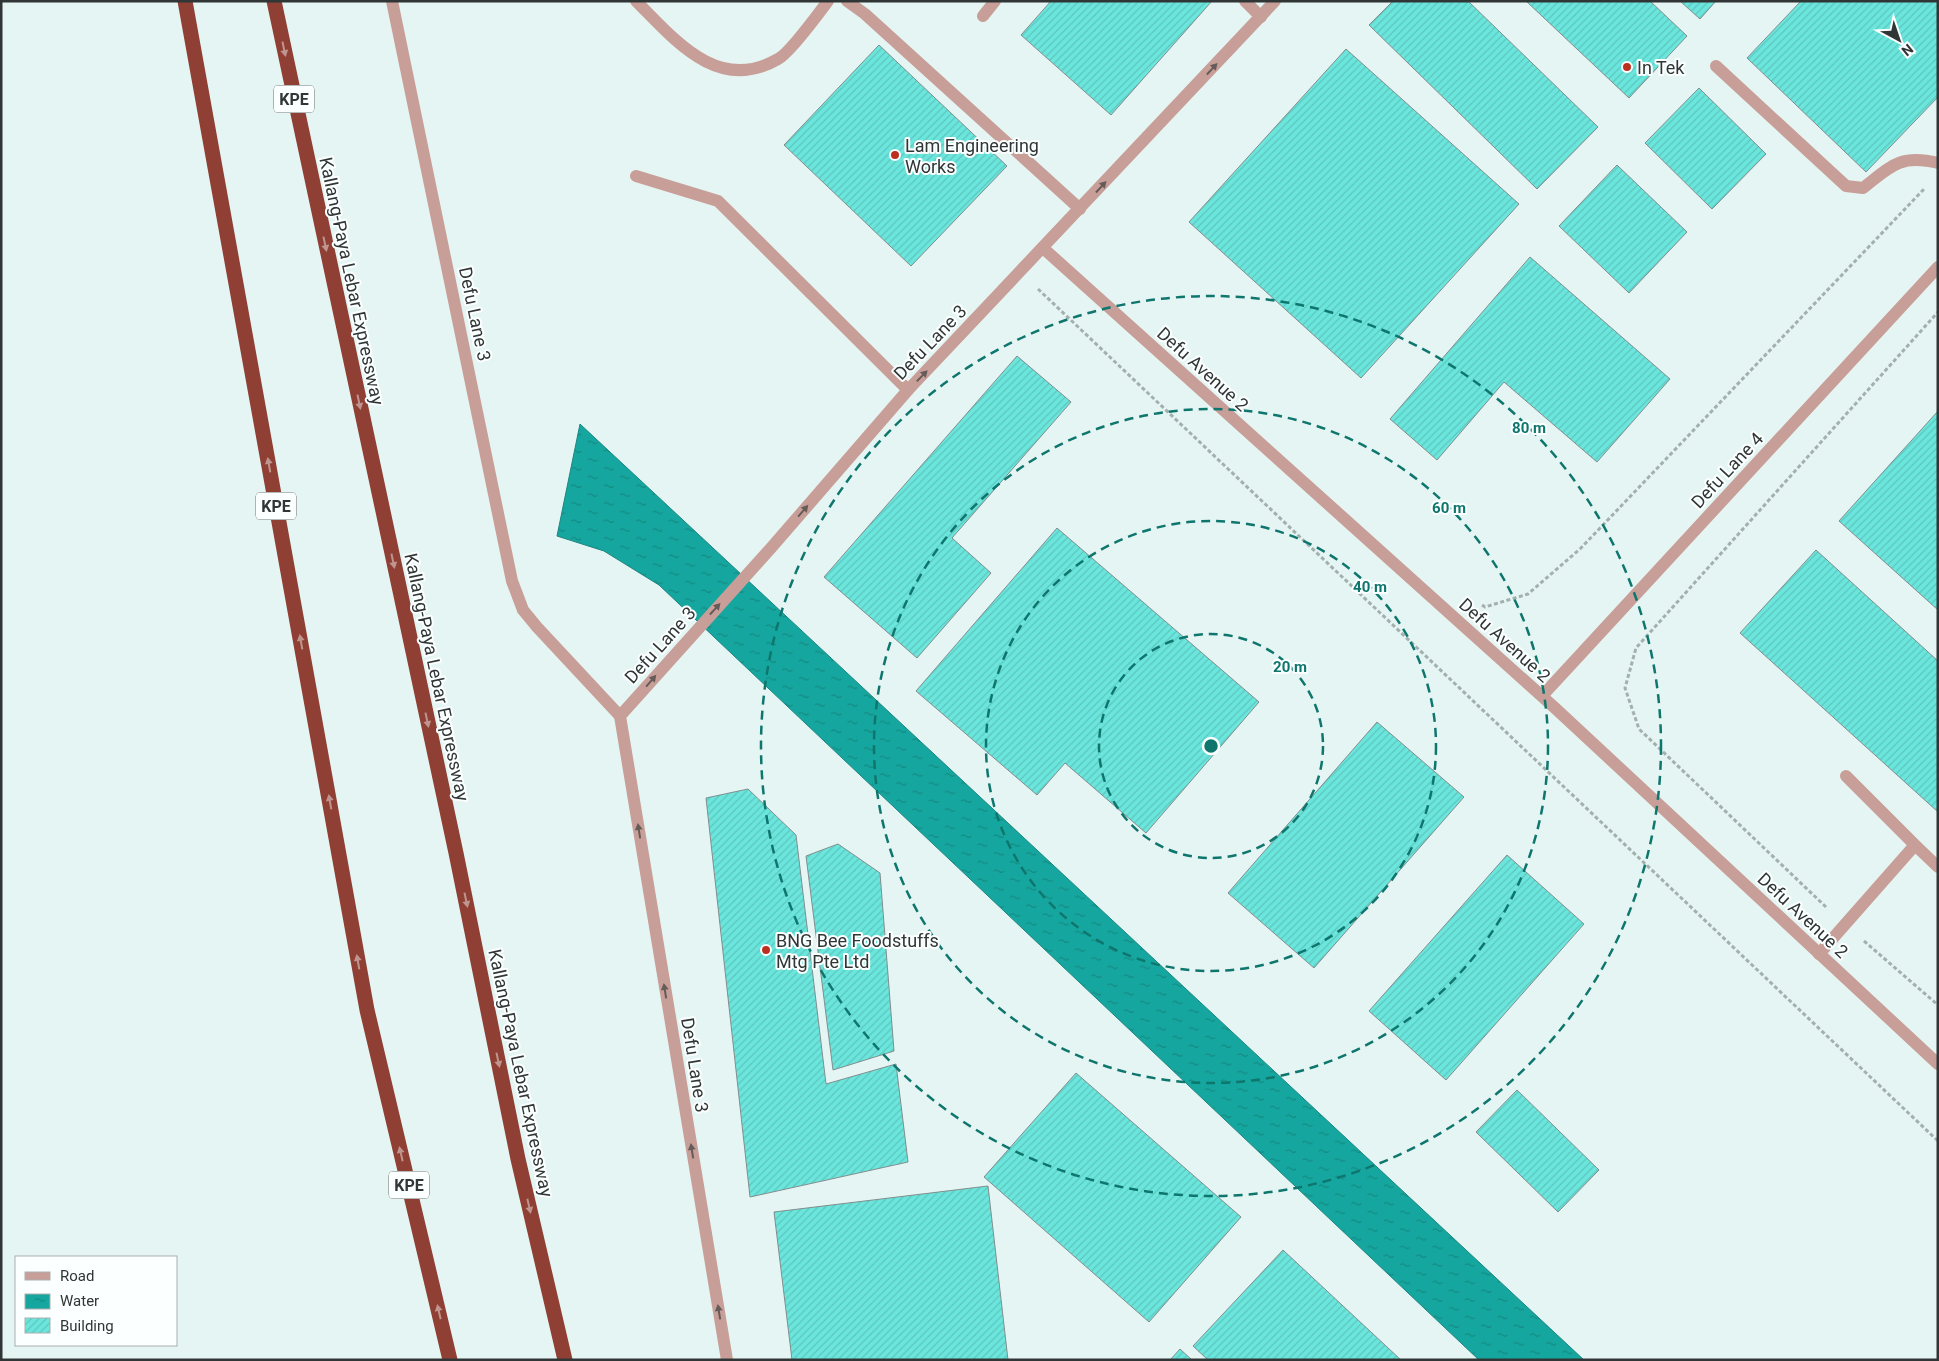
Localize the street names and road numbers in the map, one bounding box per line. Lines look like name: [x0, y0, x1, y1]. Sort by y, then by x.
road number: KPE: [274, 86, 314, 112]
street label: Kallang-Paya Lebar Expressway: [315, 155, 389, 407]
street label: Defu Lane 3: [455, 265, 495, 363]
street label: Defu Lane 3: [889, 300, 971, 384]
street label: Defu Avenue 2: [1153, 323, 1253, 415]
street label: Defu Lane 4: [1687, 428, 1767, 512]
road number: KPE: [256, 492, 296, 520]
street label: Kallang-Paya Lebar Expressway: [400, 551, 474, 803]
street label: Defu Avenue 2: [1455, 594, 1555, 686]
street label: Defu Lane 3: [620, 602, 700, 688]
street label: Defu Avenue 2: [1754, 868, 1852, 962]
street label: Kallang-Paya Lebar Expressway: [484, 947, 558, 1199]
street label: Defu Lane 3: [677, 1016, 713, 1114]
road number: KPE: [389, 1172, 429, 1198]

